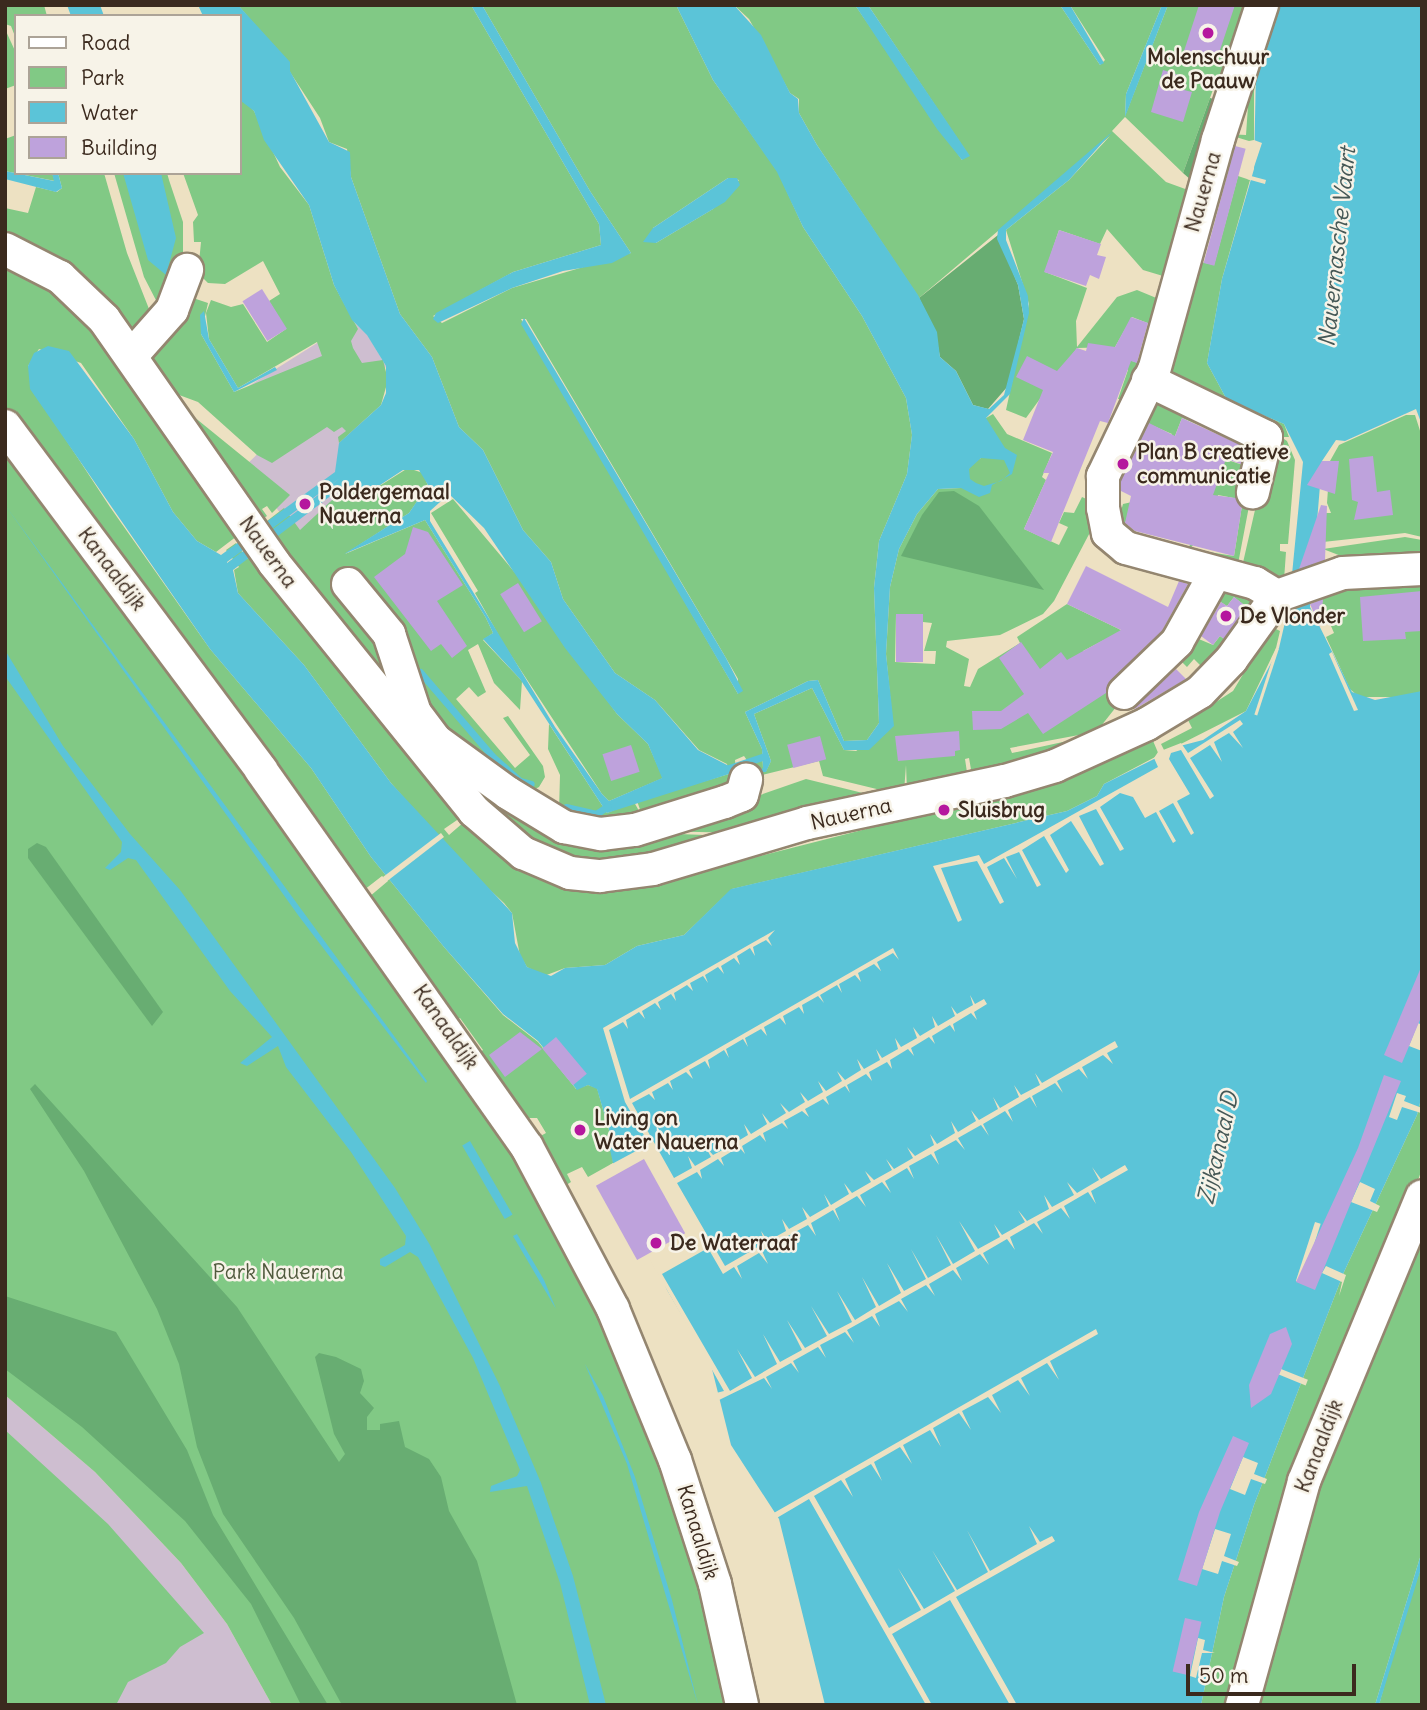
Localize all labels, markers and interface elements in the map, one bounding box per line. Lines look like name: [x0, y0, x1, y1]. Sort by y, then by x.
legend: [14, 14, 242, 175]
marker: Molenschuur de Paauw: [1200, 25, 1216, 41]
text: Road: [81, 29, 130, 56]
place label: Molenschuur de Paauw: [1147, 44, 1269, 94]
text: Park: [81, 64, 124, 91]
text: Water: [81, 99, 138, 126]
text: Building: [81, 134, 157, 161]
water label: Nauernasche Vaart: [1313, 146, 1361, 348]
street label: Nauerna: [1180, 149, 1226, 235]
place label: Plan B creatieve communicatie: [1137, 439, 1289, 489]
marker: Plan B creatieve communicatie: [1115, 456, 1131, 472]
place label: Poldergemaal Nauerna: [319, 479, 450, 529]
marker: Poldergemaal Nauerna: [297, 496, 313, 512]
street label: Nauerna: [234, 511, 302, 593]
street label: Kanaaldijk: [72, 522, 152, 616]
place label: De Vlonder: [1240, 603, 1345, 629]
marker: De Vlonder: [1218, 608, 1234, 624]
street label: Nauerna: [808, 792, 894, 836]
place label: Sluisbrug: [958, 797, 1045, 823]
marker: Sluisbrug: [936, 802, 952, 818]
street label: Kanaaldijk: [408, 980, 484, 1074]
water label: Zijkanaal D: [1192, 1089, 1244, 1207]
place label: Living on Water Nauerna: [594, 1105, 739, 1155]
marker: Living on Water Nauerna: [572, 1122, 588, 1138]
place label: De Waterraaf: [670, 1230, 797, 1256]
marker: De Waterraaf: [648, 1235, 664, 1251]
park label: Park Nauerna: [213, 1259, 343, 1285]
street label: Kanaaldijk: [1290, 1396, 1348, 1496]
street label: Kanaaldijk: [672, 1481, 724, 1583]
scale bar: [1189, 1650, 1359, 1694]
text: 50 m: [1199, 1662, 1248, 1689]

